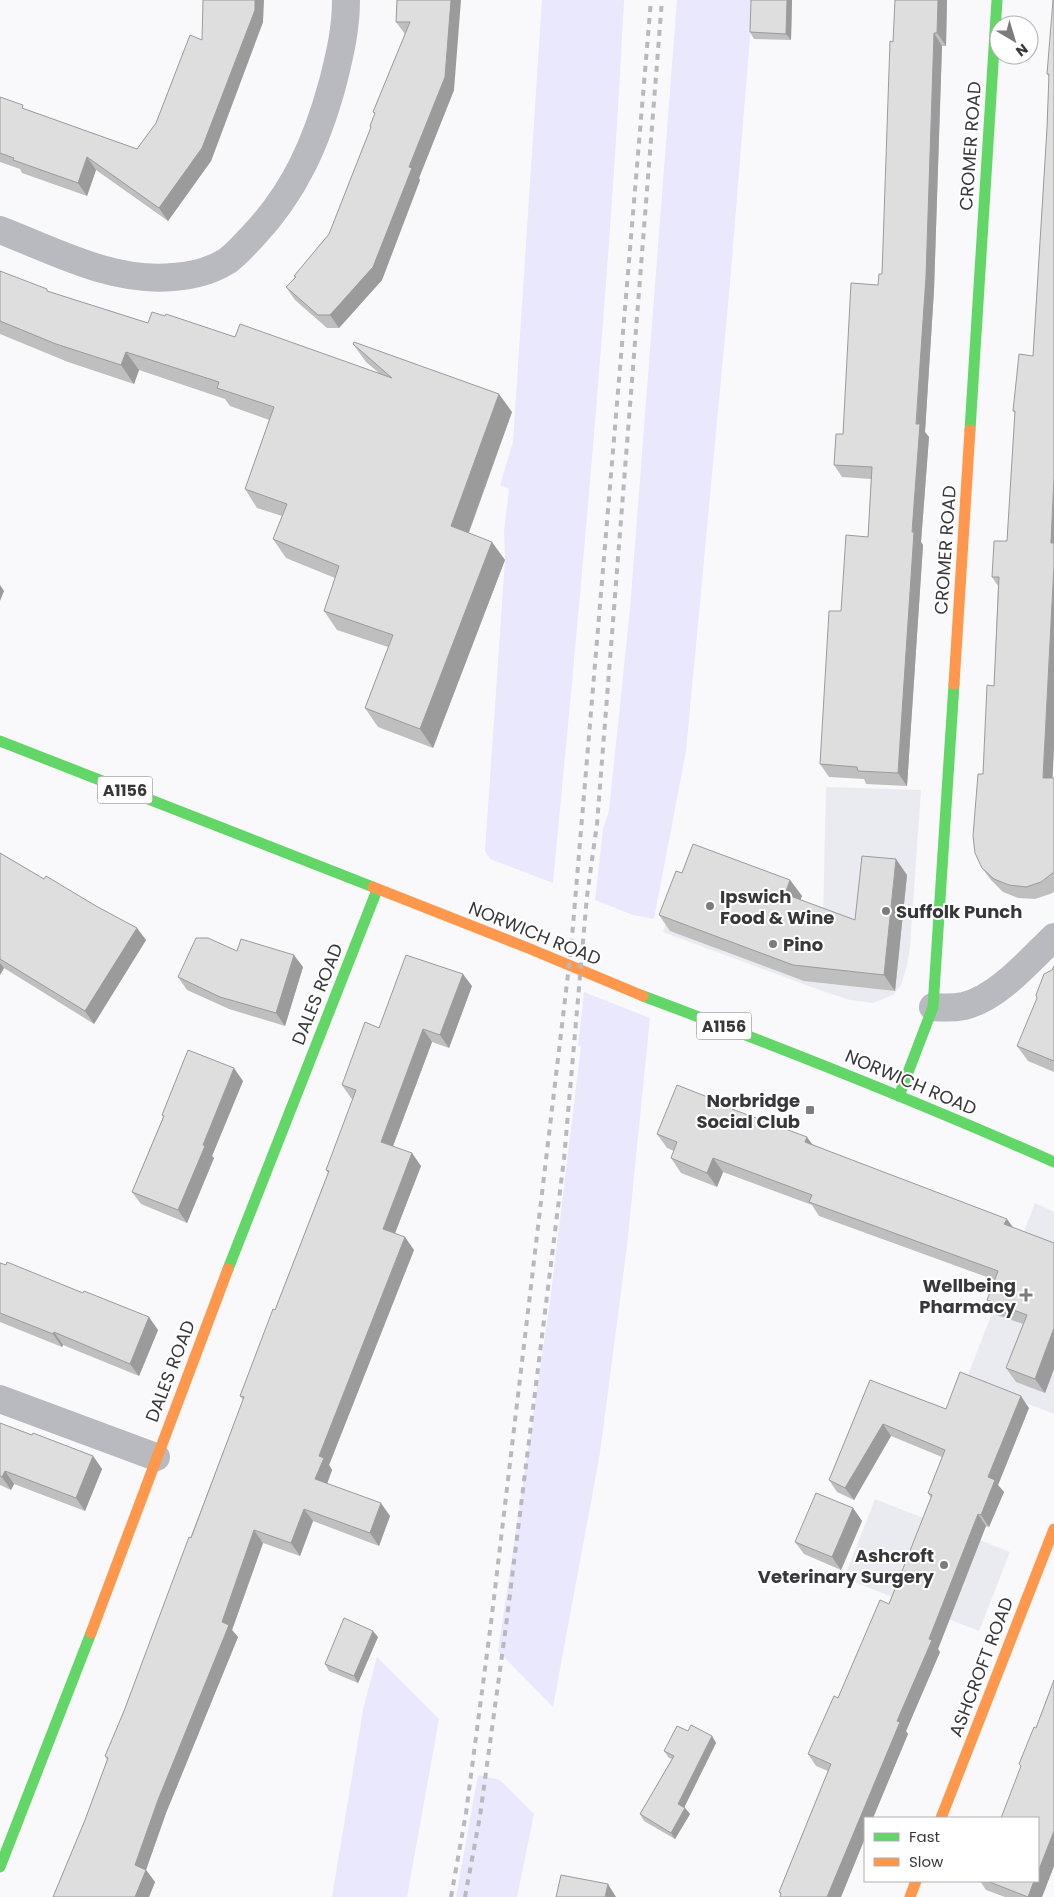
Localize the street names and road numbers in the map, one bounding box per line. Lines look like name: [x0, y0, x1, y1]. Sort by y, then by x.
street label: CROMER ROAD: [953, 81, 987, 211]
street label: CROMER ROAD: [928, 485, 962, 615]
road number: A1156: [98, 776, 152, 804]
street label: NORWICH ROAD: [465, 895, 605, 971]
street label: DALES ROAD: [285, 940, 349, 1048]
road number: A1156: [696, 1012, 752, 1040]
street label: NORWICH ROAD: [841, 1043, 981, 1121]
street label: DALES ROAD: [139, 1316, 201, 1426]
street label: ASHCROFT ROAD: [943, 1594, 1019, 1740]

